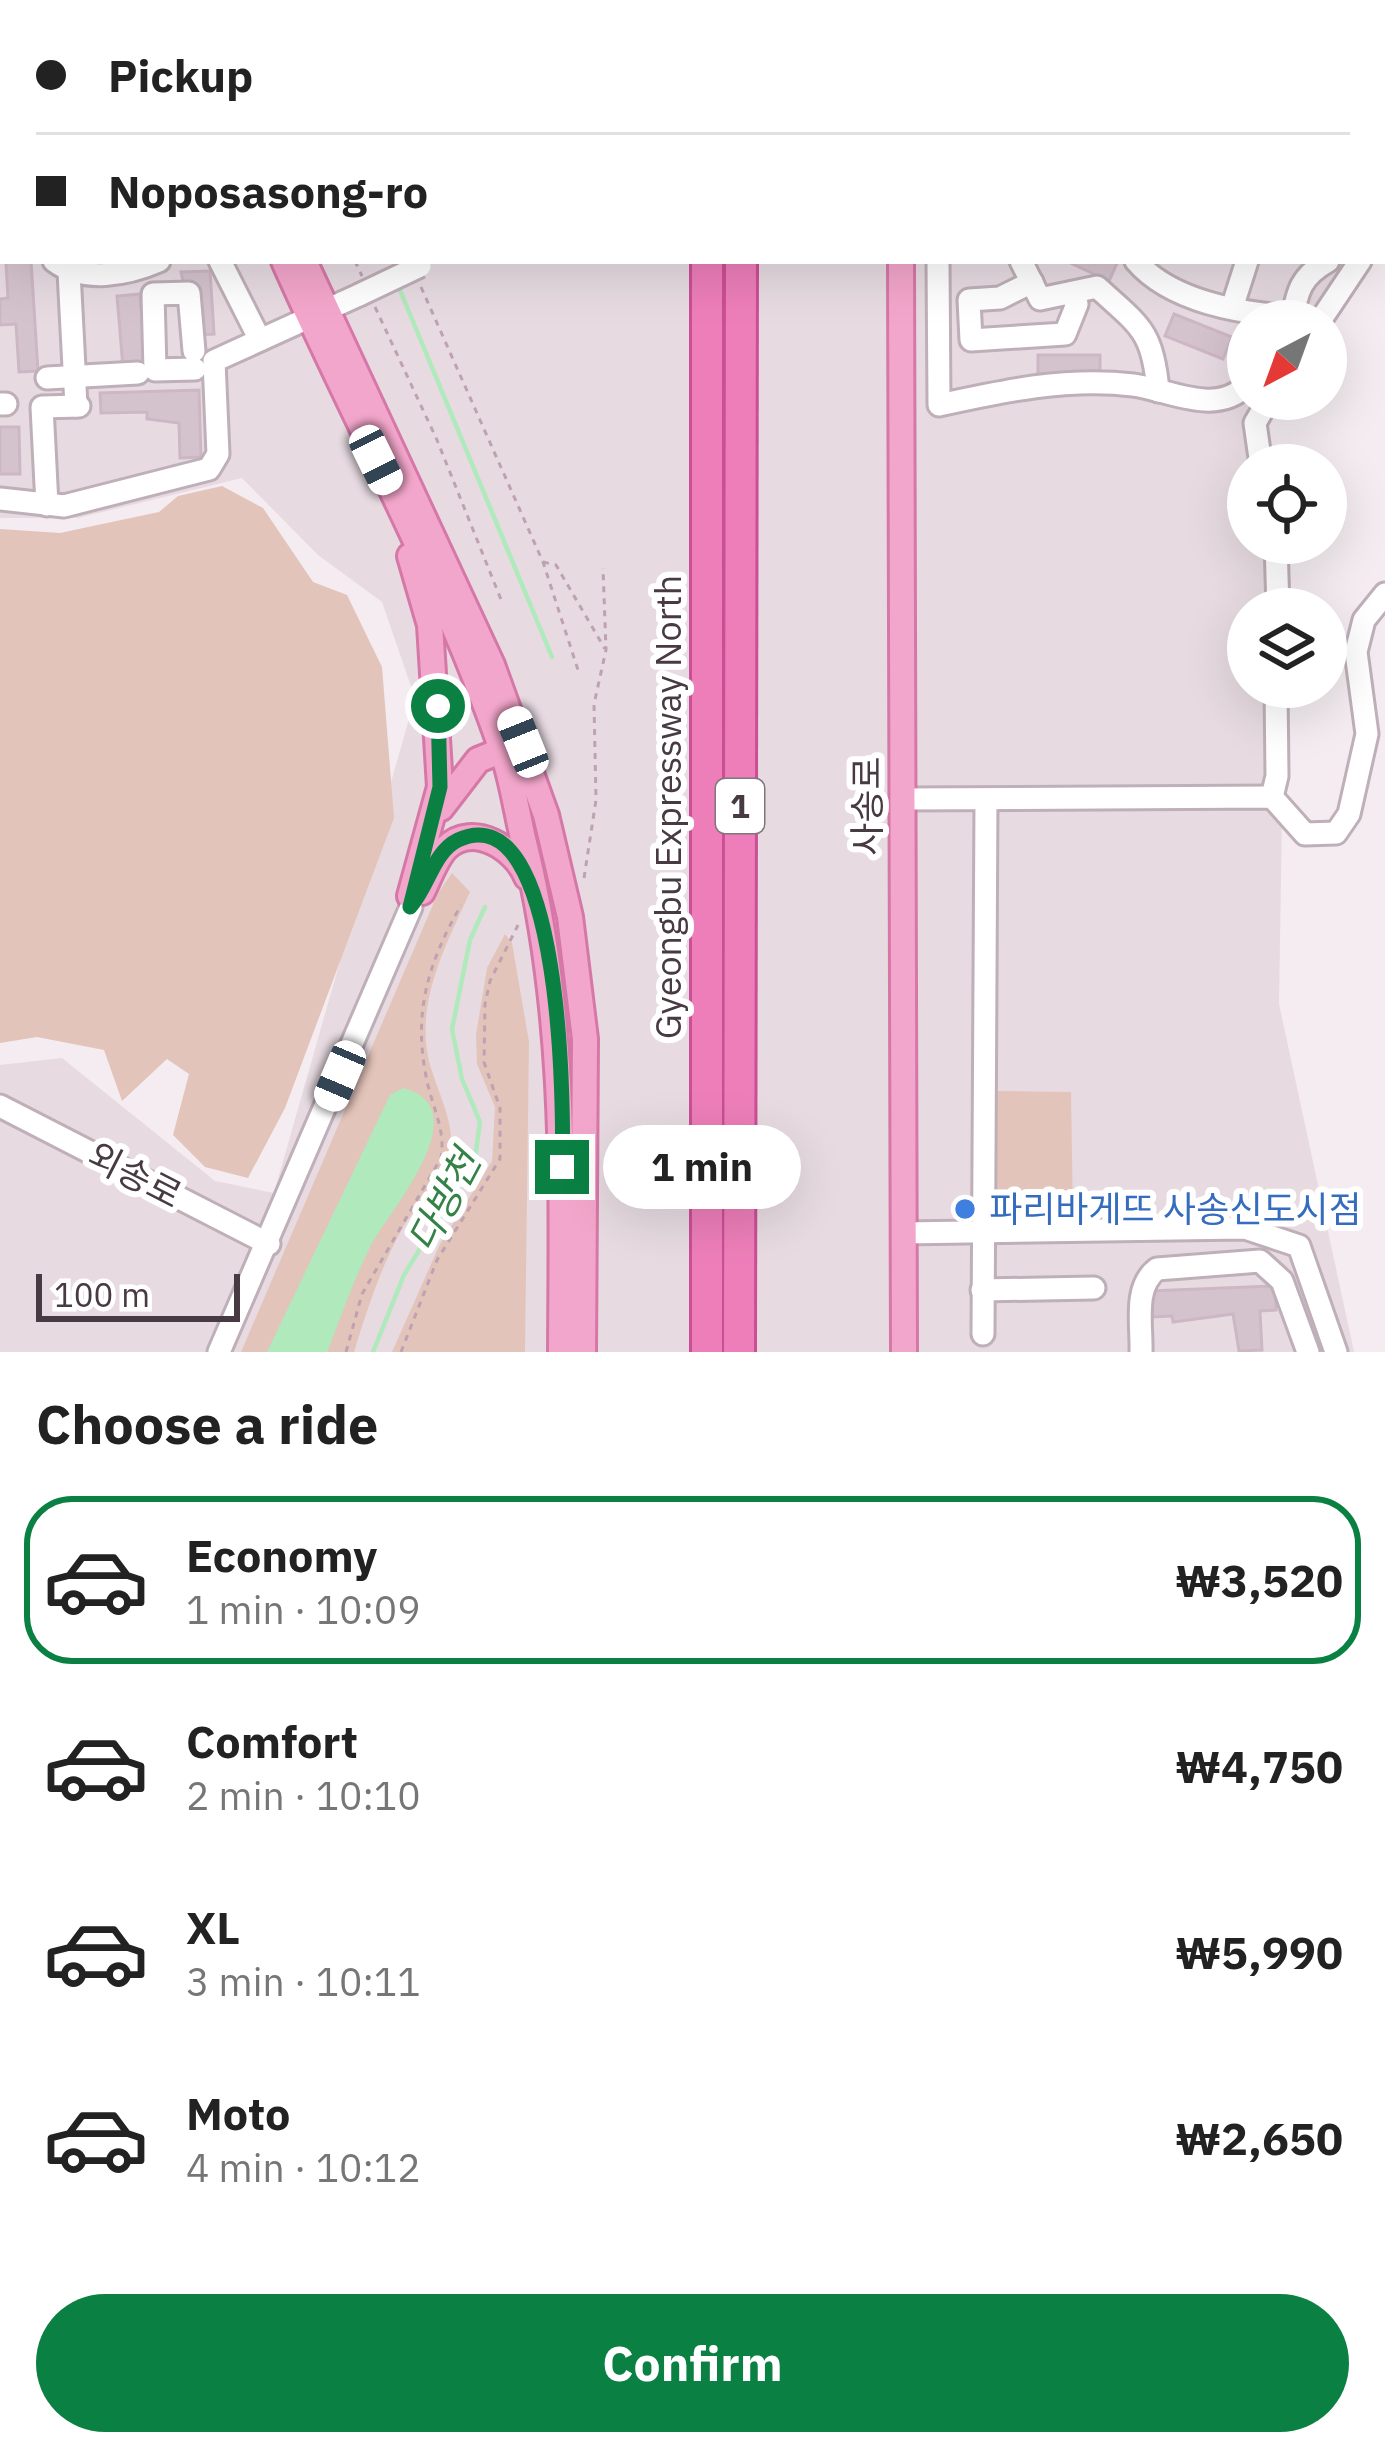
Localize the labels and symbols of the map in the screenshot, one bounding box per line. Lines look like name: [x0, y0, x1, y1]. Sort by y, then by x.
north arrow: [1227, 300, 1347, 420]
car: [344, 420, 408, 500]
street label: Gyeongbu Expressway North: [644, 575, 691, 1039]
route start: [411, 679, 465, 733]
car: [493, 702, 553, 782]
street label: 사송로: [843, 756, 890, 856]
road number: 1: [716, 779, 764, 833]
car: [309, 1036, 371, 1116]
callout: 1 min: [604, 1125, 802, 1209]
street label: 외송로: [80, 1131, 190, 1218]
water label: 다방천: [396, 1138, 493, 1260]
route end: [535, 1140, 589, 1194]
place label: 파리바게뜨 사송신도시점: [989, 1185, 1362, 1232]
marker: 파리바게뜨 사송신도시점: [952, 1196, 978, 1222]
scale bar: [36, 1268, 240, 1321]

